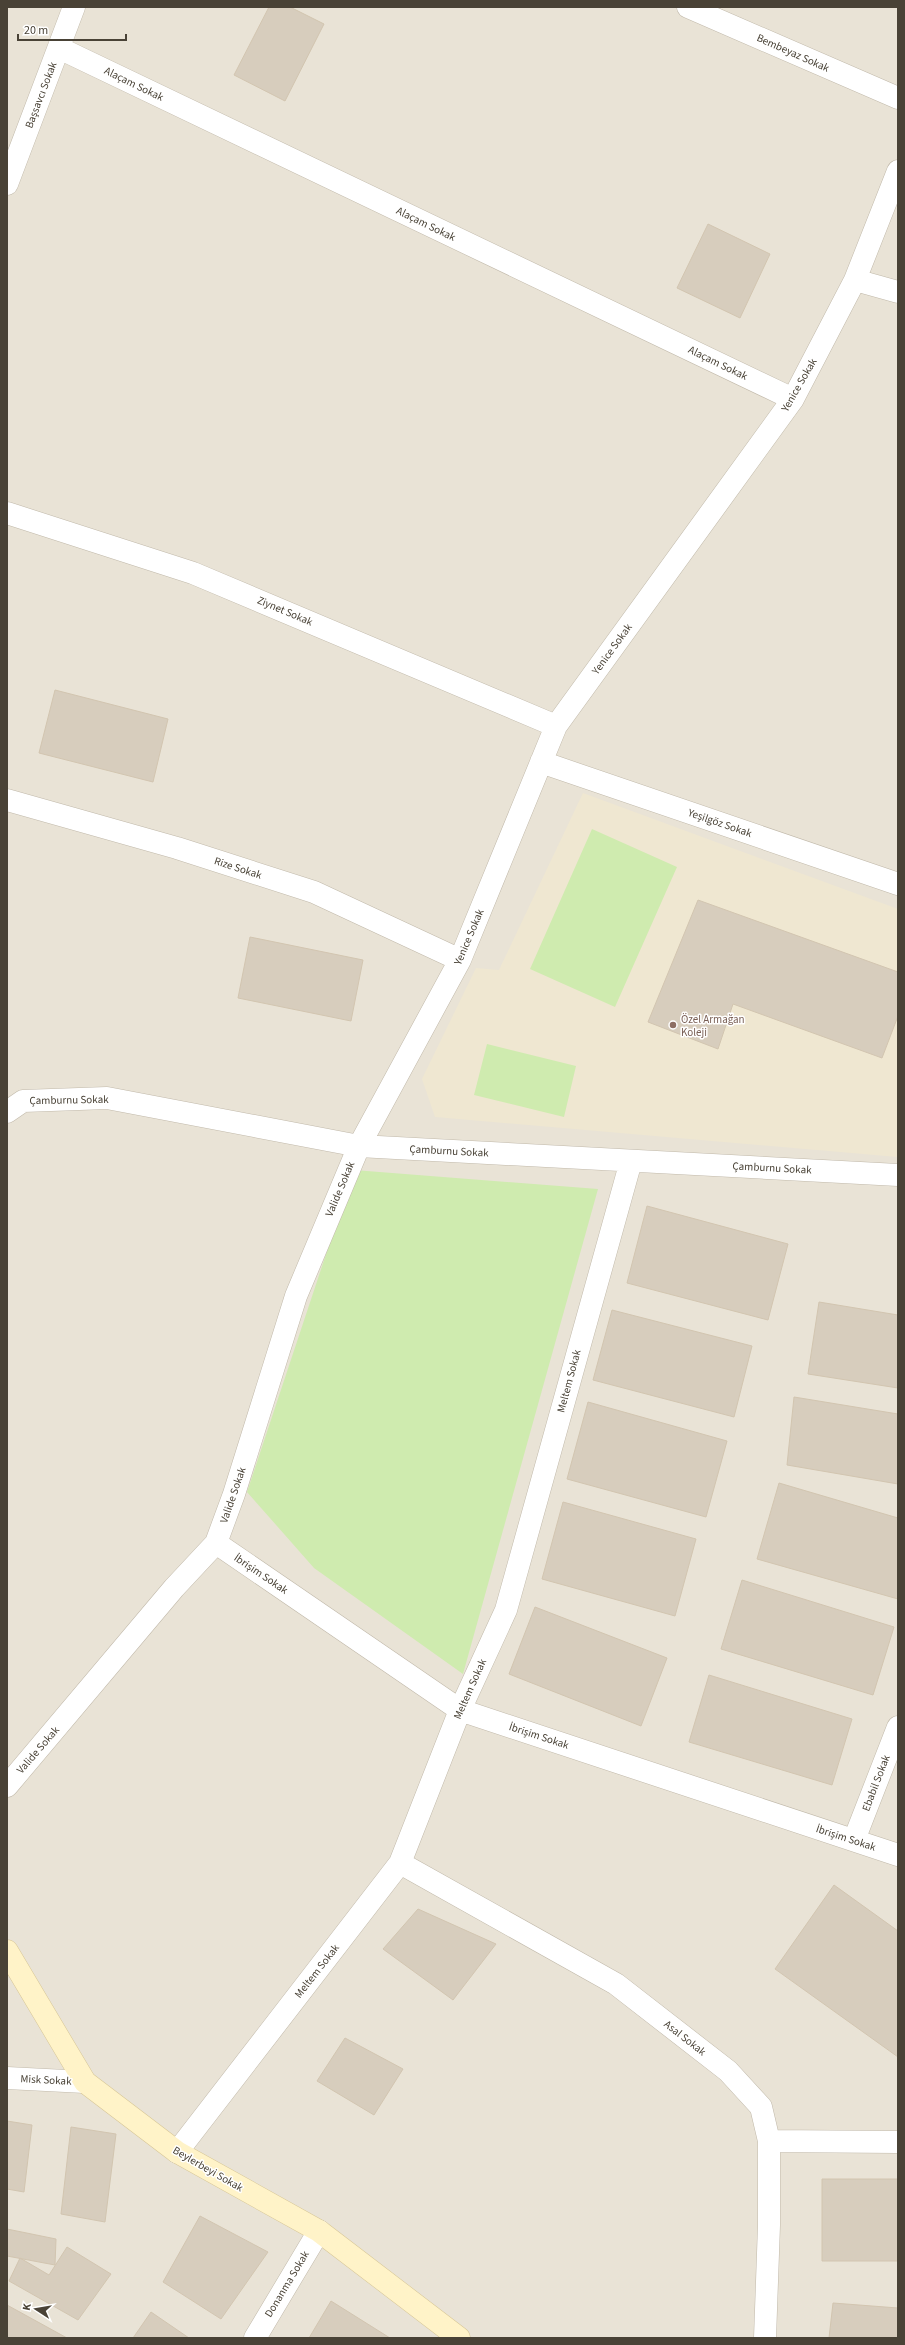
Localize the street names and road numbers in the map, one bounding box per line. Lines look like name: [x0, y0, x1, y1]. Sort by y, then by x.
street label: Bembeyaz Sokak: [754, 30, 832, 76]
street label: Başsavcı Sokak: [21, 59, 61, 130]
street label: Alaçam Sokak: [102, 63, 167, 105]
street label: Alaçam Sokak: [394, 203, 459, 245]
street label: Alaçam Sokak: [686, 342, 751, 384]
street label: Yenice Sokak: [777, 355, 821, 415]
street label: Ziynet Sokak: [255, 593, 316, 630]
street label: Yenice Sokak: [588, 620, 636, 678]
street label: Yeşilgöz Sokak: [685, 805, 754, 841]
street label: Rize Sokak: [212, 853, 264, 883]
street label: Yenice Sokak: [450, 906, 488, 968]
street label: Çamburnu Sokak: [29, 1092, 109, 1108]
street label: Çamburnu Sokak: [409, 1141, 489, 1161]
street label: Çamburnu Sokak: [732, 1158, 812, 1178]
street label: Valide Sokak: [322, 1159, 359, 1219]
street label: Meltem Sokak: [553, 1347, 585, 1414]
street label: Valide Sokak: [216, 1464, 250, 1525]
street label: İbrişim Sokak: [231, 1550, 291, 1598]
street label: Meltem Sokak: [450, 1656, 490, 1722]
street label: İbrişim Sokak: [507, 1719, 571, 1753]
street label: Valide Sokak: [13, 1723, 63, 1777]
street label: Ebabil Sokak: [858, 1752, 894, 1813]
street label: İbrişim Sokak: [814, 1821, 878, 1855]
street label: Meltem Sokak: [291, 1940, 343, 2001]
street label: Asal Sokak: [661, 2017, 710, 2059]
street label: Misk Sokak: [20, 2071, 72, 2089]
street label: Beylerbeyi Sokak: [170, 2143, 246, 2196]
street label: Donanma Sokak: [261, 2247, 313, 2320]

